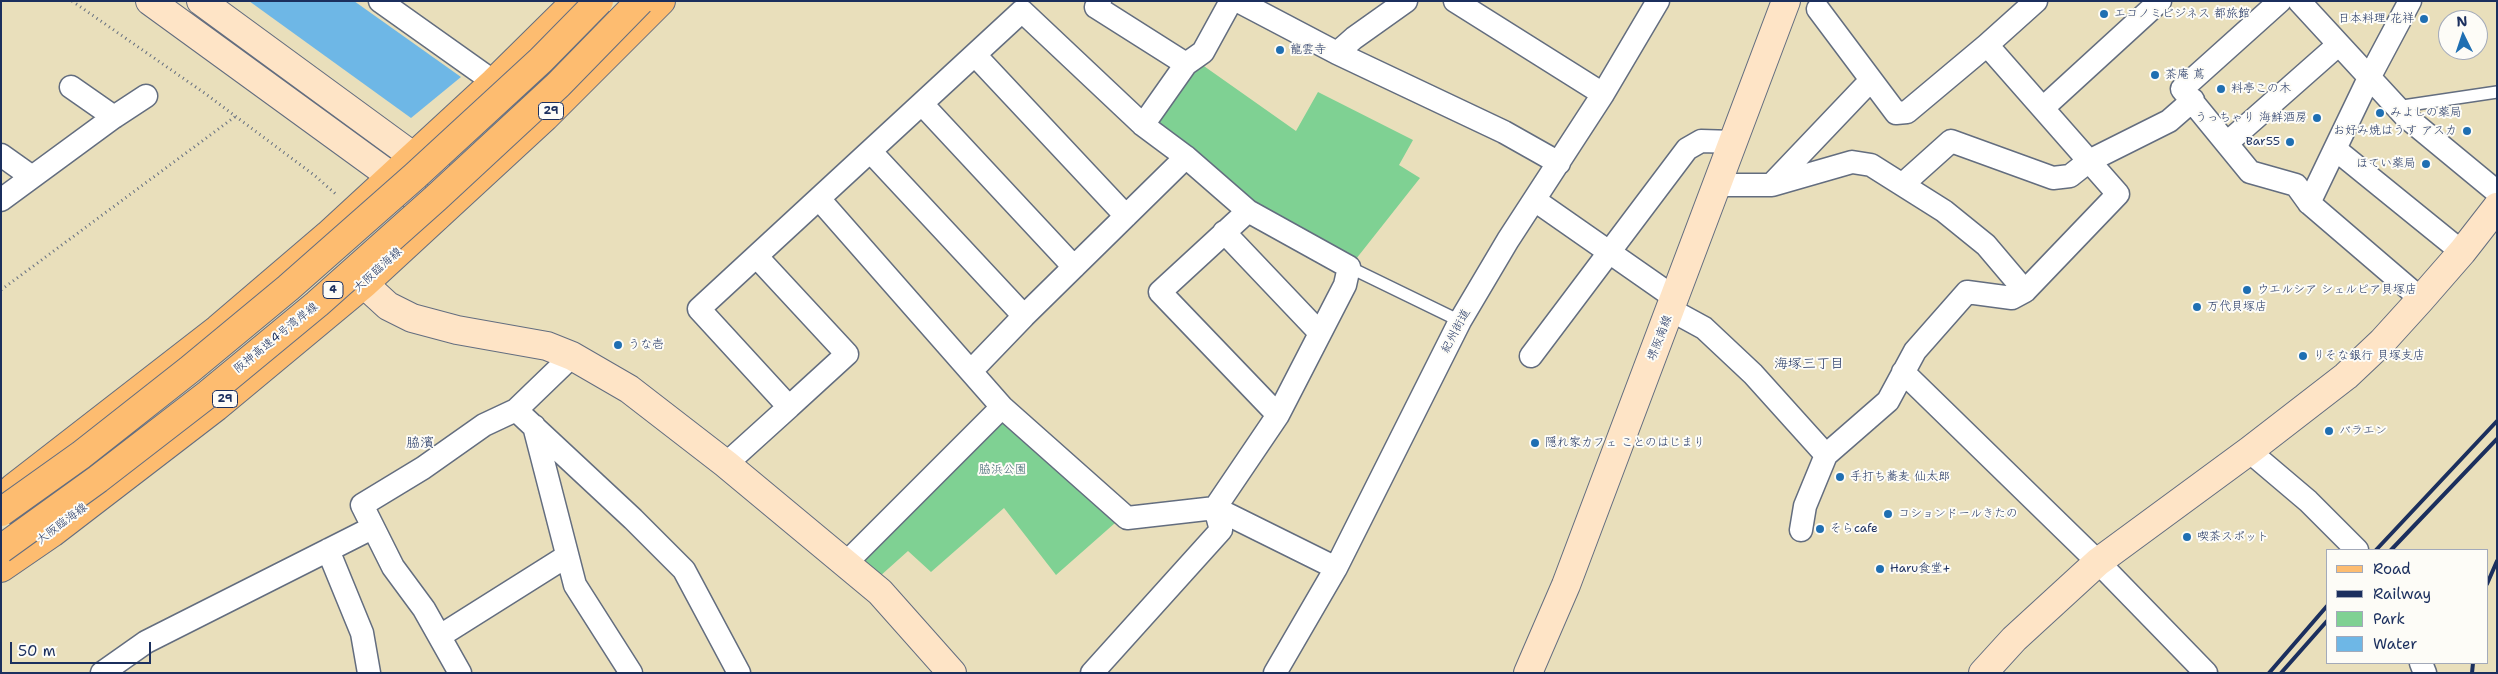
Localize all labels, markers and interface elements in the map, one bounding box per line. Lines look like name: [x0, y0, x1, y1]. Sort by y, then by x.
place label: エコノミビジネス 都旅館: [2114, 7, 2250, 21]
marker: エコノミビジネス 都旅館: [2098, 8, 2110, 20]
north arrow: [2438, 10, 2488, 60]
place label: 日本料理 花祥: [2338, 12, 2414, 26]
text: N: [2456, 12, 2468, 30]
marker: 日本料理 花祥: [2418, 13, 2430, 25]
place label: 龍雲寺: [1290, 43, 1326, 57]
marker: 龍雲寺: [1274, 44, 1286, 56]
place label: 茶庵 蔦: [2165, 68, 2205, 82]
marker: 茶庵 蔦: [2149, 69, 2161, 81]
place label: 料亭この木: [2231, 82, 2291, 96]
marker: 料亭この木: [2215, 83, 2227, 95]
road number: 29: [538, 102, 564, 120]
place label: みよしの薬局: [2390, 106, 2462, 120]
marker: みよしの薬局: [2374, 107, 2386, 119]
place label: うっちゃり 海鮮酒房: [2195, 111, 2307, 125]
marker: うっちゃり 海鮮酒房: [2311, 112, 2323, 124]
place label: お好み焼はうす アスカ: [2333, 124, 2457, 138]
marker: お好み焼はうす アスカ: [2461, 125, 2473, 137]
place label: Bar55: [2246, 135, 2280, 149]
marker: Bar55: [2284, 136, 2296, 148]
place label: ほてい薬局: [2356, 157, 2416, 171]
marker: ほてい薬局: [2420, 158, 2432, 170]
street label: 大阪臨海線: [351, 245, 405, 295]
road number: 4: [323, 282, 343, 298]
place label: ウエルシア シェルピア貝塚店: [2257, 283, 2417, 297]
marker: ウエルシア シェルピア貝塚店: [2241, 284, 2253, 296]
street label: 阪神高速4号湾岸線: [231, 300, 321, 376]
place label: 万代貝塚店: [2207, 300, 2267, 314]
marker: 万代貝塚店: [2191, 301, 2203, 313]
street label: 紀州街道: [1438, 306, 1474, 356]
street label: 堺阪南線: [1645, 313, 1675, 363]
place label: うな壱: [628, 338, 664, 352]
marker: うな壱: [612, 339, 624, 351]
place label: りそな銀行 貝塚支店: [2313, 349, 2425, 363]
marker: りそな銀行 貝塚支店: [2297, 350, 2309, 362]
district label: 海塚三丁目: [1774, 356, 1844, 372]
road number: 29: [212, 390, 238, 408]
place label: バラエン: [2339, 424, 2387, 438]
marker: バラエン: [2323, 425, 2335, 437]
district label: 脇濱: [406, 435, 434, 451]
place label: 隠れ家カフェ ことのはじまり: [1545, 436, 1705, 450]
marker: 隠れ家カフェ ことのはじまり: [1529, 437, 1541, 449]
park label: 脇浜公園: [979, 463, 1027, 477]
place label: 手打ち蕎麦 仙太郎: [1850, 470, 1950, 484]
marker: 手打ち蕎麦 仙太郎: [1834, 471, 1846, 483]
street label: 大阪臨海線: [34, 500, 90, 548]
place label: コションドールきたの: [1898, 507, 2018, 521]
marker: コションドールきたの: [1882, 508, 1894, 520]
place label: そらcafe: [1830, 522, 1878, 536]
marker: そらcafe: [1814, 523, 1826, 535]
place label: 喫茶スポット: [2197, 530, 2269, 544]
marker: 喫茶スポット: [2181, 531, 2193, 543]
legend: [2326, 549, 2488, 664]
text: Road: [2373, 559, 2411, 579]
place label: Haru食堂+: [1890, 562, 1951, 576]
marker: Haru食堂+: [1874, 563, 1886, 575]
text: Railway: [2373, 584, 2431, 604]
text: Park: [2373, 609, 2405, 629]
scale bar: [12, 632, 154, 664]
text: Water: [2373, 634, 2417, 654]
text: 50 m: [18, 641, 56, 661]

